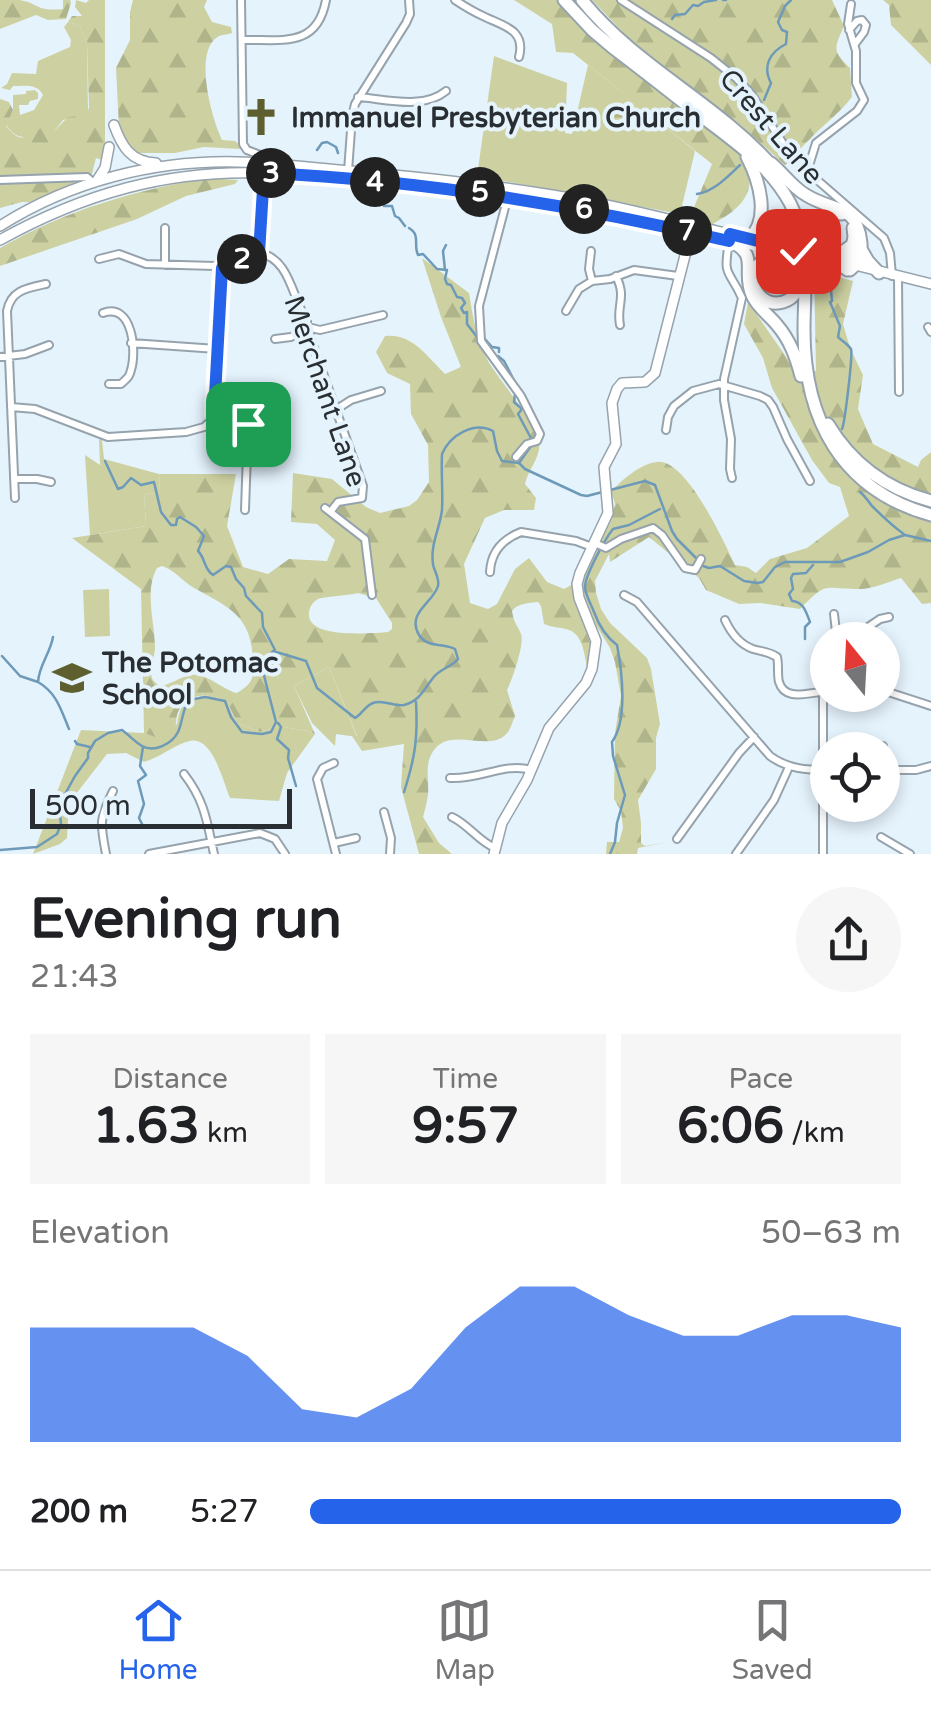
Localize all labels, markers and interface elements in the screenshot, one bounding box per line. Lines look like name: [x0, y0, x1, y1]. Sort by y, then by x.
street label: Crest Lane: [712, 62, 830, 191]
church icon: Immanuel Presbyterian Church: [240, 96, 282, 138]
place label: Immanuel Presbyterian Church: [291, 101, 701, 135]
pin: 3: [246, 148, 296, 198]
text: 3: [262, 156, 280, 190]
pin: 4: [350, 157, 400, 207]
text: 4: [366, 165, 384, 199]
pin: 5: [455, 167, 505, 217]
text: 5: [471, 175, 489, 209]
pin: 6: [559, 184, 609, 234]
text: 6: [575, 192, 593, 226]
pin: 7: [662, 206, 712, 256]
pin: [756, 209, 841, 294]
text: 7: [678, 214, 696, 248]
icon: check: [771, 224, 826, 279]
pin: 2: [217, 234, 267, 284]
text: 2: [233, 242, 251, 276]
street label: Merchant Lane: [276, 291, 374, 491]
pin: [206, 382, 291, 467]
icon: arrive: [221, 397, 276, 452]
north arrow: [810, 622, 900, 712]
map controls: [810, 622, 900, 822]
place label: The Potomac School: [101, 646, 278, 712]
school or university icon: The Potomac School: [51, 657, 93, 699]
button: locate: [810, 732, 900, 822]
scale bar: [30, 784, 292, 828]
text: 500 m: [45, 789, 131, 823]
text: Evening run: [30, 887, 342, 953]
button: share: [796, 887, 901, 992]
text: 21:43: [30, 958, 119, 996]
text: Distance: [113, 1062, 228, 1096]
text: Time: [433, 1062, 498, 1096]
text: Pace: [729, 1062, 793, 1096]
text: 1.63: [92, 1096, 200, 1156]
text: 9:57: [412, 1096, 519, 1156]
text: 6:06: [677, 1096, 784, 1156]
text: km: [200, 1116, 248, 1150]
text: /km: [784, 1116, 845, 1150]
text: Elevation: [30, 1214, 170, 1252]
text: 50–63 m: [761, 1214, 901, 1252]
text: 200 m: [30, 1493, 128, 1531]
text: 5:27: [190, 1493, 259, 1531]
tab: Home: [118, 1593, 198, 1687]
tab: Map: [434, 1593, 495, 1687]
tab: Saved: [732, 1593, 813, 1687]

